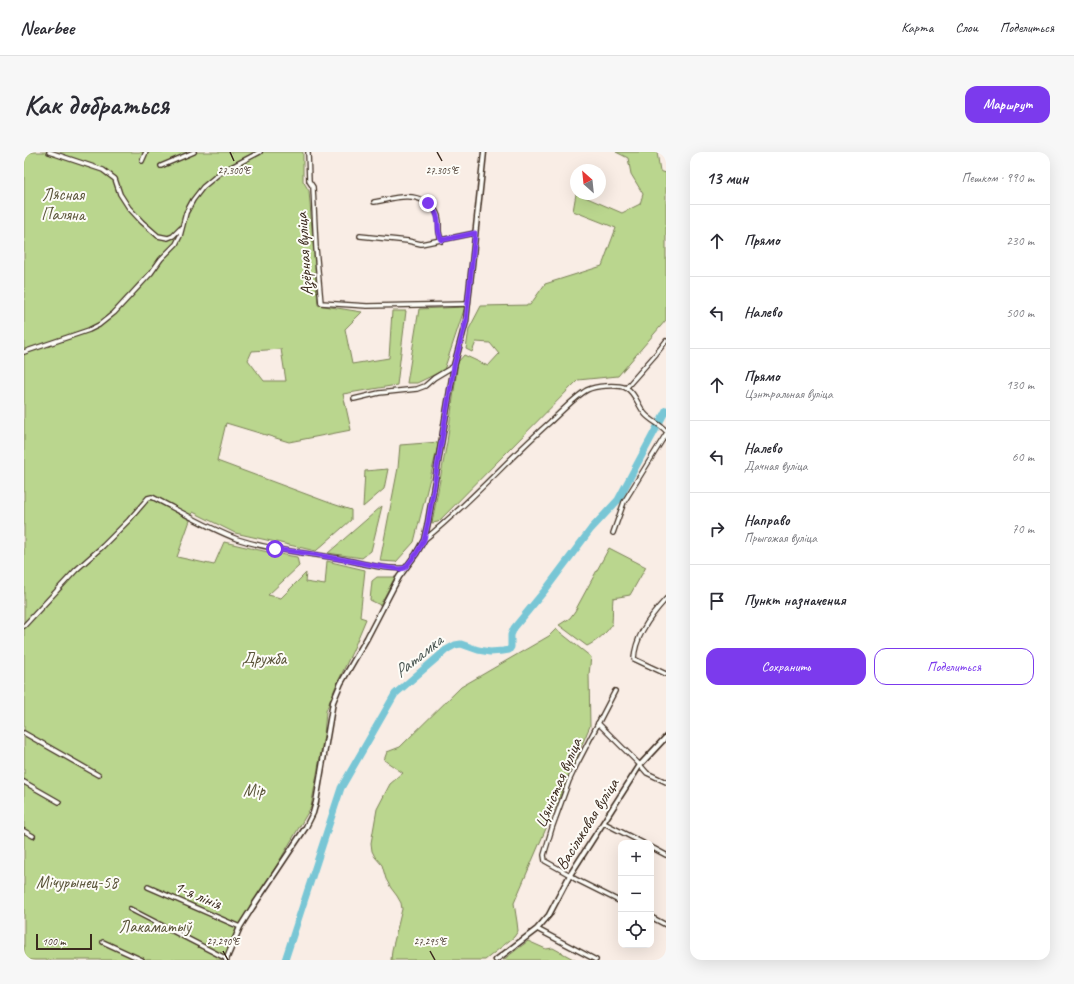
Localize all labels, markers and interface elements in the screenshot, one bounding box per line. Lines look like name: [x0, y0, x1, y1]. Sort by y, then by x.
text: Nearbee: [20, 16, 74, 40]
text: Карта: [901, 19, 933, 36]
text: Слои: [955, 19, 978, 36]
text: Поделиться: [1000, 19, 1054, 36]
button: Маршрут: [965, 86, 1050, 123]
text: Как добраться: [24, 87, 169, 122]
text: 27.300°E: [218, 164, 252, 177]
text: 27.305°E: [426, 164, 460, 177]
north arrow: [570, 164, 606, 200]
text: 13 мин: [706, 168, 748, 189]
text: Пешком · 990 m: [961, 170, 1034, 186]
park label: Лясная Паляна: [41, 184, 87, 225]
route end: [419, 194, 437, 212]
street label: Азёрная вуліца: [291, 210, 318, 296]
icon: ahead: [706, 230, 728, 252]
text: Прямо: [744, 231, 780, 250]
text: 230 m: [1006, 233, 1034, 249]
icon: left: [706, 302, 728, 324]
text: Налево: [744, 303, 782, 322]
text: 500 m: [1006, 305, 1034, 321]
text: Прямо: [744, 367, 780, 386]
icon: ahead: [706, 374, 728, 396]
text: 130 m: [1006, 377, 1034, 393]
text: Цэнтральная вуліца: [744, 386, 833, 402]
text: Налево: [744, 439, 782, 458]
icon: left: [706, 446, 728, 468]
text: 60 m: [1012, 449, 1034, 465]
text: Дачная вуліца: [744, 458, 808, 474]
text: Направо: [744, 511, 790, 530]
icon: right: [706, 518, 728, 540]
text: 70 m: [1012, 521, 1034, 537]
text: Прыгожая вуліца: [744, 530, 817, 546]
route start: [266, 540, 284, 558]
icon: arrive: [706, 590, 728, 612]
text: Пункт назначения: [744, 591, 846, 610]
water label: Ратамка: [389, 628, 449, 682]
park label: Дружба: [242, 648, 287, 669]
button: Сохранить: [706, 648, 866, 685]
button: Поделиться: [874, 648, 1034, 685]
street label: Цяністая вуліца: [530, 734, 587, 831]
street label: Васільковая вуліца: [551, 773, 624, 874]
park label: Мір: [243, 780, 267, 801]
map controls: [618, 840, 654, 948]
button: +: [618, 840, 654, 876]
park label: Мічурынец-58: [36, 872, 120, 893]
street label: 1-я лінія: [171, 876, 225, 915]
button: −: [618, 876, 654, 912]
button: locate: [618, 912, 654, 948]
park label: Лакаматыў: [119, 916, 193, 937]
scale bar: [36, 932, 92, 951]
text: 100 m: [42, 934, 66, 948]
text: 27.290°E: [207, 935, 241, 948]
text: 27.295°E: [414, 935, 448, 948]

